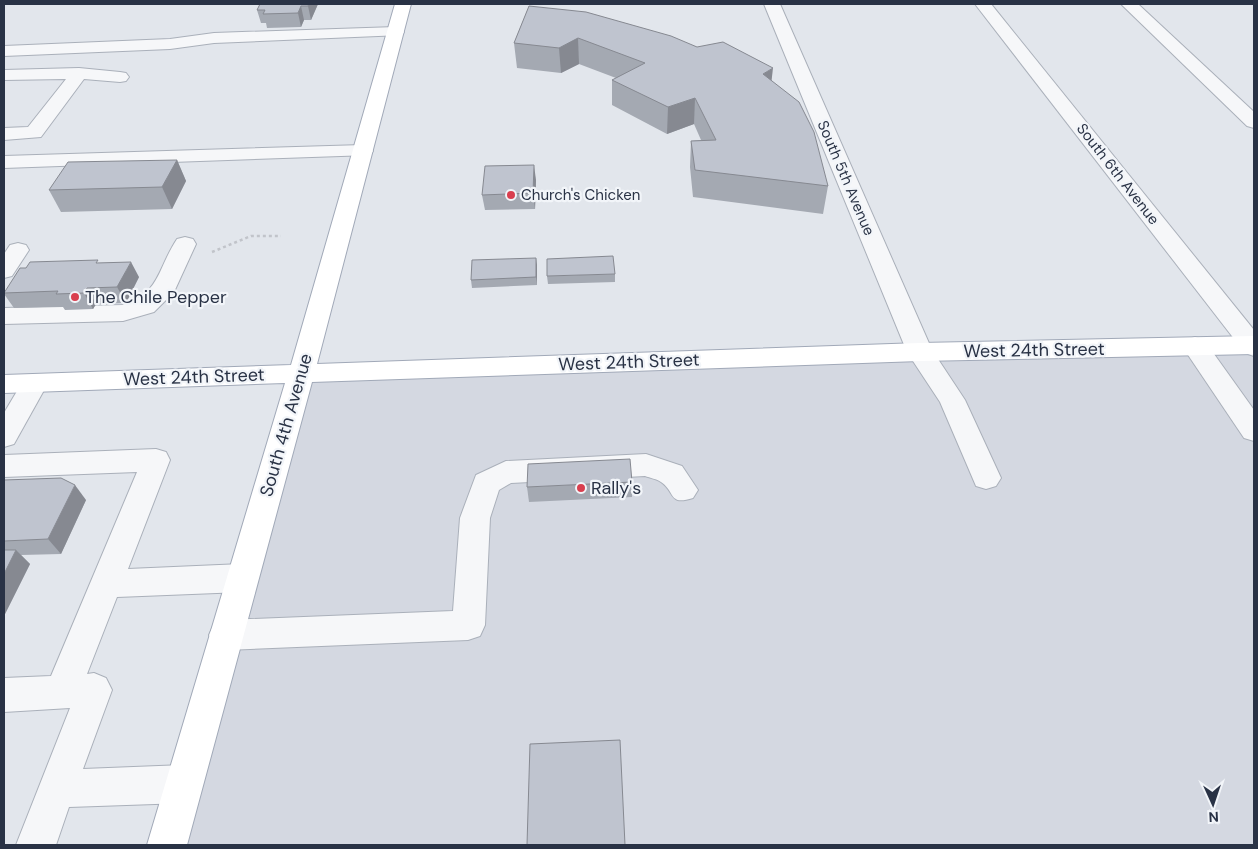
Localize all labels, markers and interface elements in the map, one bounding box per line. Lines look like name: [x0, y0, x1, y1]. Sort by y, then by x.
street label: South 5th Avenue: [813, 117, 879, 239]
street label: South 6th Avenue: [1072, 119, 1164, 229]
place label: Church's Chicken: [521, 185, 640, 205]
marker: Church's Chicken: [505, 189, 517, 201]
place label: The Chile Pepper: [85, 285, 227, 309]
marker: The Chile Pepper: [69, 291, 81, 303]
street label: West 24th Street: [963, 337, 1105, 363]
street label: West 24th Street: [558, 348, 700, 376]
street label: South 4th Avenue: [254, 351, 318, 499]
street label: West 24th Street: [123, 363, 265, 391]
place label: Rally's: [591, 476, 641, 500]
marker: Rally's: [575, 482, 587, 494]
north arrow: [1188, 779, 1238, 829]
text: N: [1208, 808, 1219, 826]

